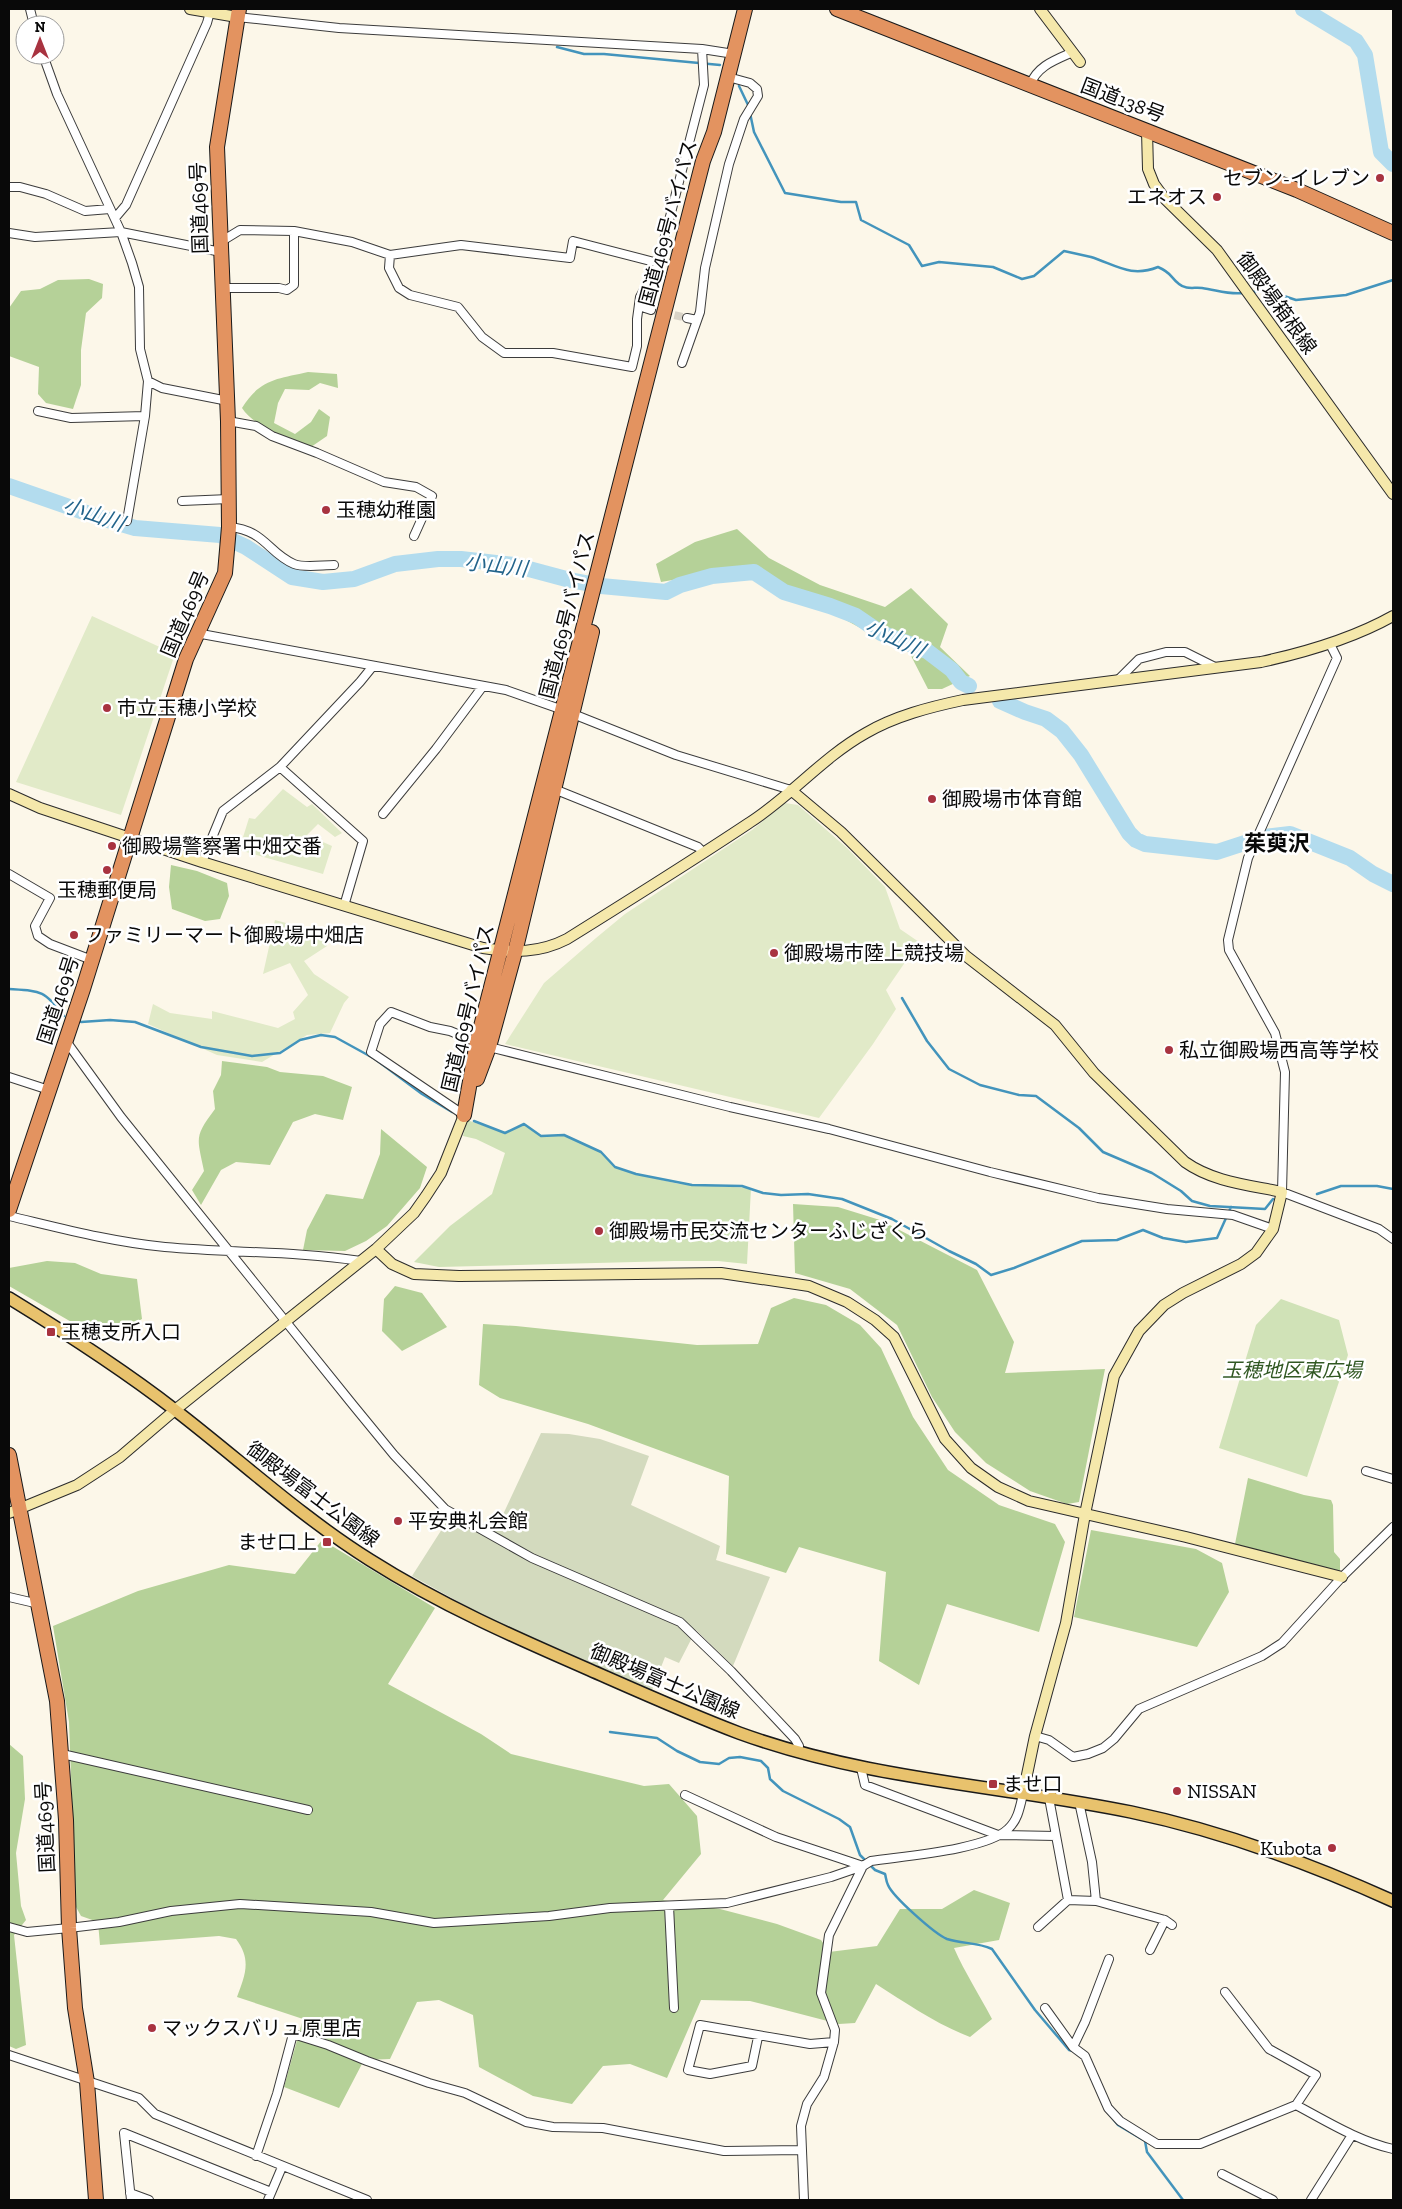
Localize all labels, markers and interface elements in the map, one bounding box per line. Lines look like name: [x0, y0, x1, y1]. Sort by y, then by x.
north arrow: [15, 15, 65, 65]
text: N: [35, 19, 46, 36]
street label: 国道138号: [1078, 73, 1168, 127]
street label: 国道469号バイパス: [634, 137, 702, 309]
street label: 国道469号: [185, 162, 213, 254]
place label: セブン-イレブン: [1223, 166, 1370, 190]
marker: セブン-イレブン: [1374, 172, 1386, 184]
place label: エネオス: [1127, 185, 1207, 209]
marker: エネオス: [1211, 191, 1223, 203]
street label: 御殿場箱根線: [1232, 247, 1322, 359]
water label: 小山川: [60, 492, 130, 537]
place label: 玉穂幼稚園: [336, 498, 436, 522]
marker: 玉穂幼稚園: [320, 504, 332, 516]
street label: 国道469号バイパス: [535, 529, 599, 701]
water label: 小山川: [463, 549, 531, 581]
street label: 国道469号: [156, 567, 214, 661]
water label: 小山川: [861, 613, 931, 663]
place label: 市立玉穂小学校: [117, 696, 257, 720]
marker: 市立玉穂小学校: [101, 702, 113, 714]
place label: 御殿場市体育館: [942, 787, 1082, 811]
marker: 御殿場市体育館: [926, 793, 938, 805]
district label: 茱萸沢: [1244, 830, 1310, 857]
place label: 御殿場警察署中畑交番: [122, 834, 322, 858]
marker: 御殿場警察署中畑交番: [106, 840, 118, 852]
marker: 玉穂郵便局: [101, 864, 113, 876]
place label: 玉穂郵便局: [57, 878, 157, 902]
street label: 国道469号バイパス: [437, 922, 499, 1094]
place label: ファミリーマート御殿場中畑店: [84, 923, 364, 947]
marker: ファミリーマート御殿場中畑店: [68, 929, 80, 941]
place label: 御殿場市陸上競技場: [784, 941, 964, 965]
marker: 御殿場市陸上競技場: [768, 947, 780, 959]
street label: 国道469号: [32, 953, 84, 1047]
place label: 私立御殿場西高等学校: [1179, 1038, 1379, 1062]
marker: 私立御殿場西高等学校: [1163, 1044, 1175, 1056]
place label: 御殿場市民交流センターふじざくら: [609, 1219, 928, 1243]
marker: 御殿場市民交流センターふじざくら: [593, 1225, 605, 1237]
place label: 玉穂支所入口: [61, 1320, 181, 1344]
marker: 玉穂支所入口: [45, 1326, 57, 1338]
park label: 玉穂地区東広場: [1222, 1358, 1364, 1382]
street label: 御殿場富士公園線: [242, 1436, 384, 1552]
place label: 平安典礼会館: [408, 1509, 528, 1533]
marker: 平安典礼会館: [392, 1515, 404, 1527]
place label: ませ口上: [238, 1530, 317, 1554]
marker: ませ口上: [321, 1536, 333, 1548]
street label: 御殿場富士公園線: [587, 1639, 743, 1723]
place label: ませ口: [1003, 1772, 1062, 1796]
marker: ませ口: [987, 1778, 999, 1790]
place label: NISSAN: [1187, 1779, 1257, 1803]
street label: 国道469号: [31, 1780, 59, 1874]
marker: NISSAN: [1171, 1785, 1183, 1797]
place label: Kubota: [1260, 1836, 1322, 1860]
marker: Kubota: [1326, 1842, 1338, 1854]
place label: マックスバリュ原里店: [162, 2016, 361, 2040]
marker: マックスバリュ原里店: [146, 2022, 158, 2034]

